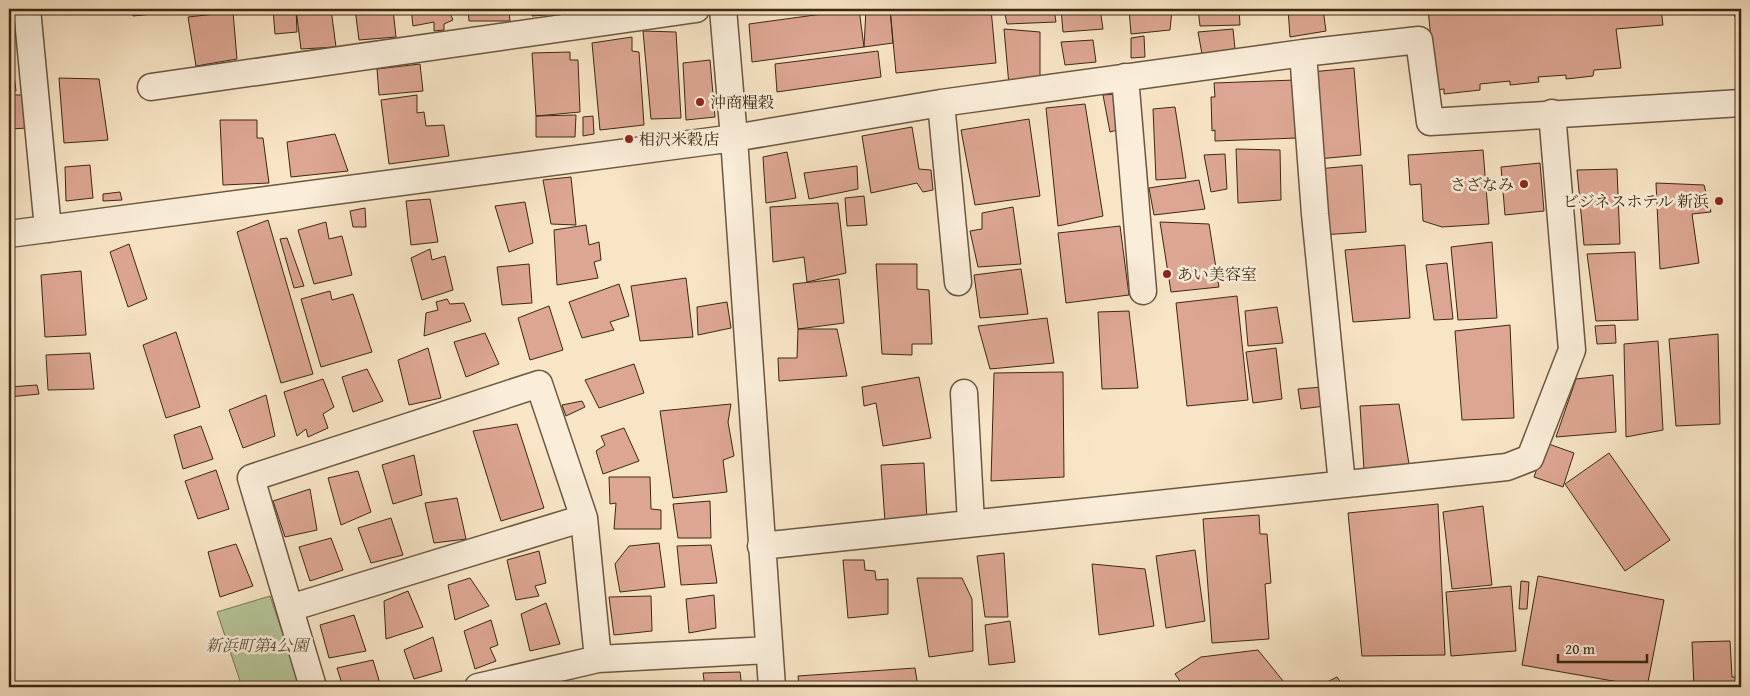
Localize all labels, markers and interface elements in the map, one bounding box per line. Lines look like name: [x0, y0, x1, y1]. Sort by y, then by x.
place label: 沖商糧穀: [710, 90, 774, 114]
marker: 沖商糧穀: [694, 96, 706, 108]
place label: 相沢米穀店: [639, 127, 719, 151]
marker: 相沢米穀店: [623, 133, 635, 145]
place label: さざなみ: [1450, 172, 1514, 196]
marker: さざなみ: [1518, 178, 1530, 190]
place label: ビジネスホテル 新浜: [1563, 189, 1709, 213]
marker: ビジネスホテル 新浜: [1713, 195, 1725, 207]
place label: あい美容室: [1177, 262, 1257, 286]
marker: あい美容室: [1161, 268, 1173, 280]
scale bar: [1558, 631, 1646, 663]
park label: 新浜町第4公園: [206, 633, 311, 657]
text: 20 m: [1565, 638, 1596, 659]

